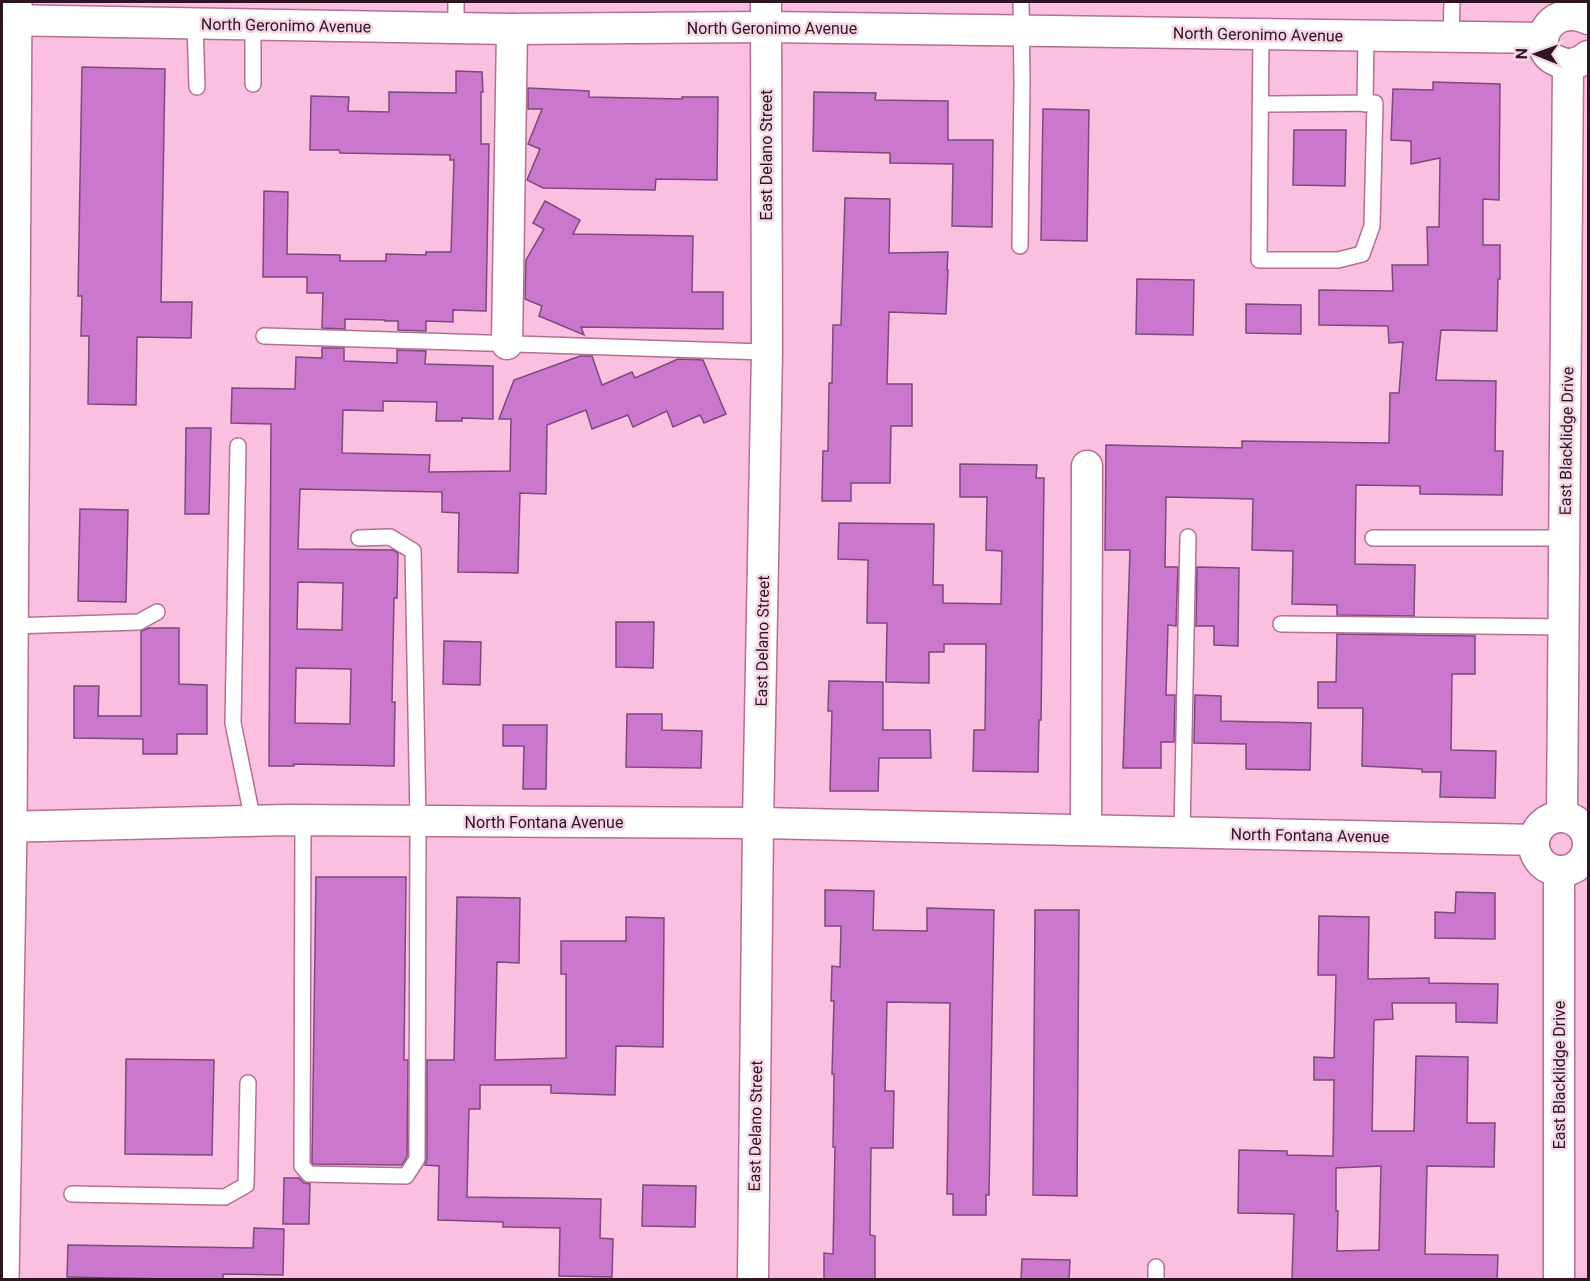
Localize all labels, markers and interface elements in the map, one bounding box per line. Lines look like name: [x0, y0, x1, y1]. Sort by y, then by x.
street label: North Geronimo Avenue: [201, 15, 371, 36]
street label: North Geronimo Avenue: [687, 19, 857, 38]
street label: North Geronimo Avenue: [1173, 24, 1343, 45]
north arrow: [1506, 24, 1566, 84]
text: N: [1512, 48, 1531, 60]
street label: East Delano Street: [757, 90, 776, 220]
street label: East Blacklidge Drive: [1556, 367, 1577, 515]
street label: East Delano Street: [752, 575, 773, 707]
street label: North Fontana Avenue: [465, 813, 623, 832]
street label: North Fontana Avenue: [1230, 825, 1390, 846]
street label: East Blacklidge Drive: [1550, 1001, 1569, 1149]
street label: East Delano Street: [745, 1060, 766, 1192]

